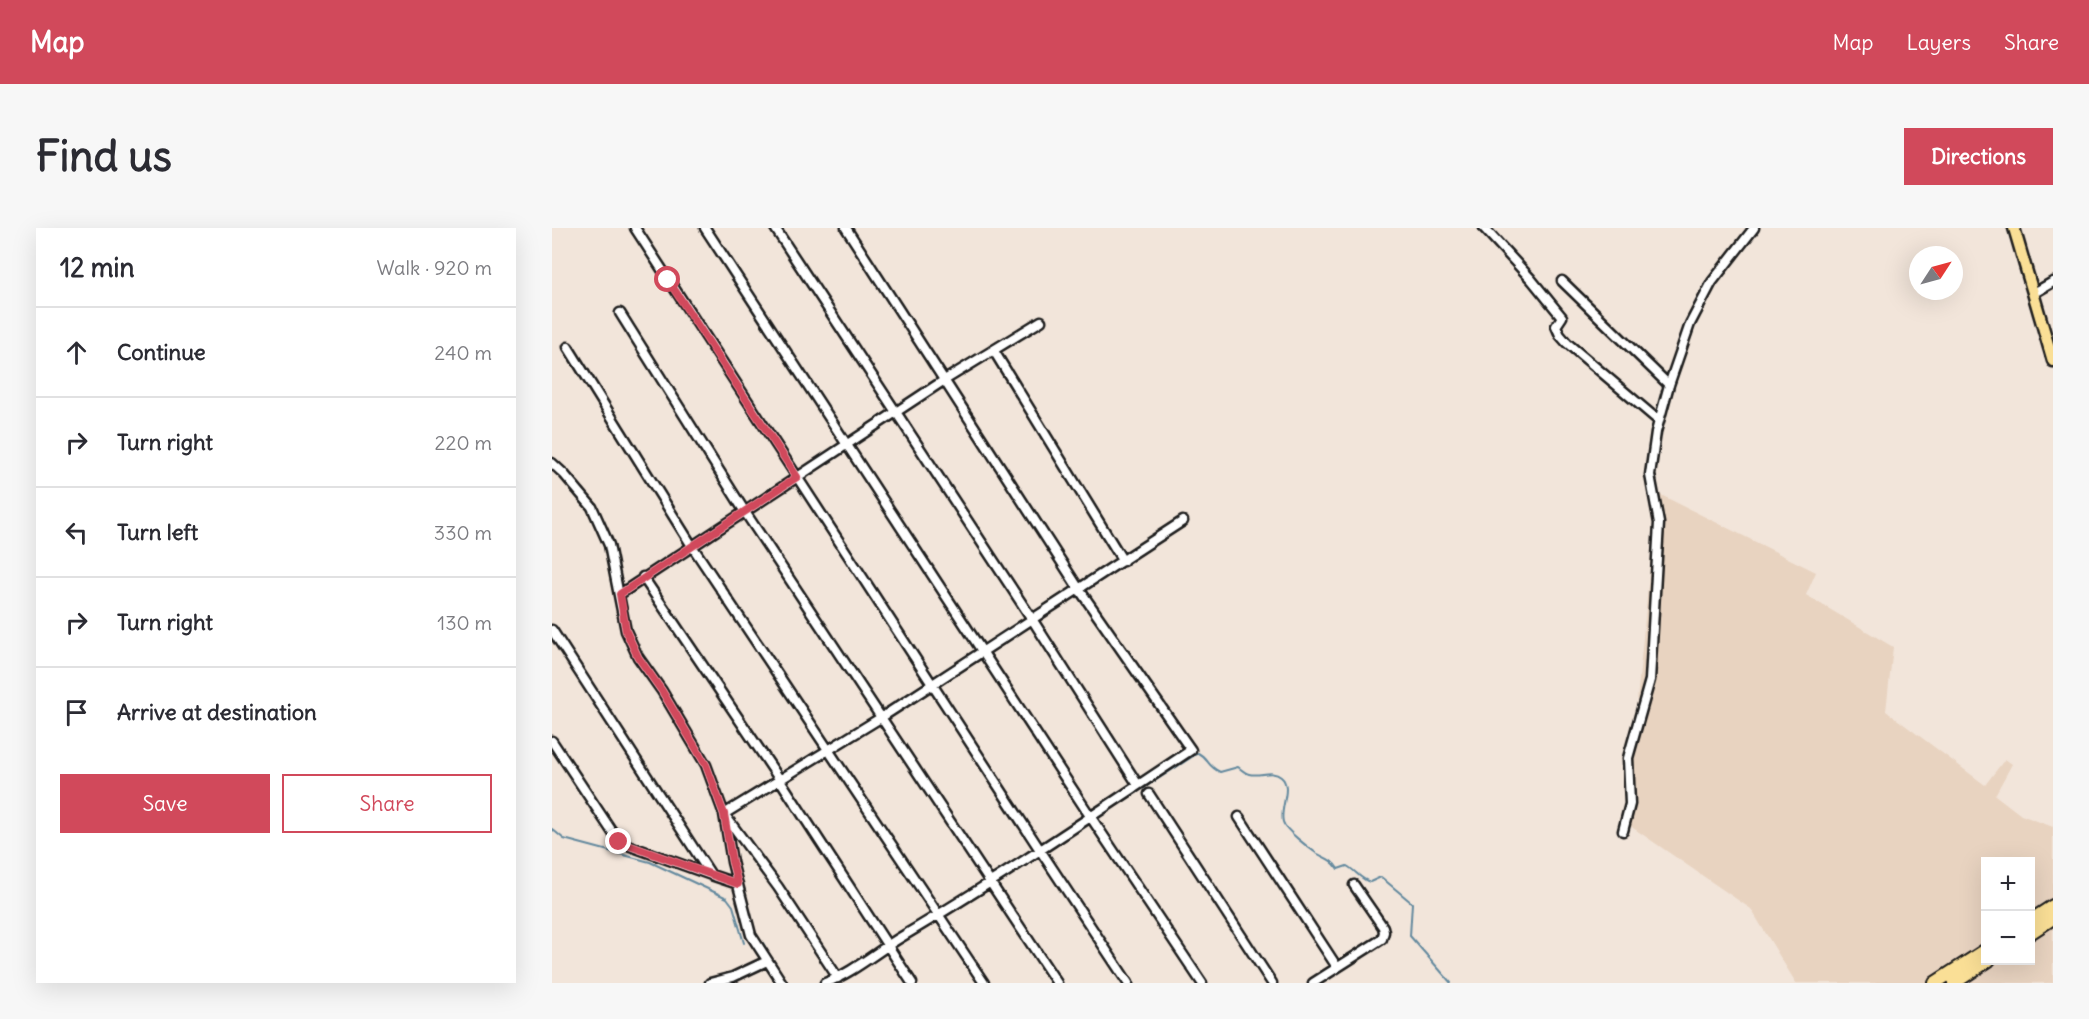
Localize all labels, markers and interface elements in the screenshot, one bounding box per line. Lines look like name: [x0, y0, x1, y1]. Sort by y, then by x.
text: Map: [30, 24, 84, 60]
text: Map: [1833, 29, 1873, 56]
text: Layers: [1906, 29, 1971, 56]
text: Share: [2004, 29, 2059, 56]
button: Directions: [1904, 128, 2053, 185]
text: Find us: [36, 130, 172, 182]
north arrow: [1909, 246, 1963, 300]
text: 12 min: [60, 251, 134, 284]
text: Walk · 920 m: [377, 255, 492, 280]
route start: [654, 266, 680, 292]
icon: ahead: [60, 336, 93, 369]
text: Continue: [117, 338, 206, 366]
text: 240 m: [434, 340, 492, 365]
icon: right: [60, 426, 93, 459]
text: Turn right: [117, 428, 213, 456]
text: 220 m: [435, 430, 492, 455]
icon: left: [60, 516, 93, 549]
text: Turn left: [117, 518, 198, 546]
text: 330 m: [434, 520, 492, 545]
icon: right: [60, 606, 93, 639]
text: Turn right: [117, 608, 213, 636]
text: 130 m: [437, 610, 492, 635]
icon: arrive: [60, 696, 93, 729]
text: Arrive at destination: [117, 698, 317, 726]
button: Save: [60, 774, 270, 833]
button: Share: [282, 774, 492, 833]
route end: [605, 828, 631, 854]
map controls: [1981, 857, 2035, 965]
button: +: [1981, 857, 2035, 911]
button: −: [1981, 911, 2035, 965]

